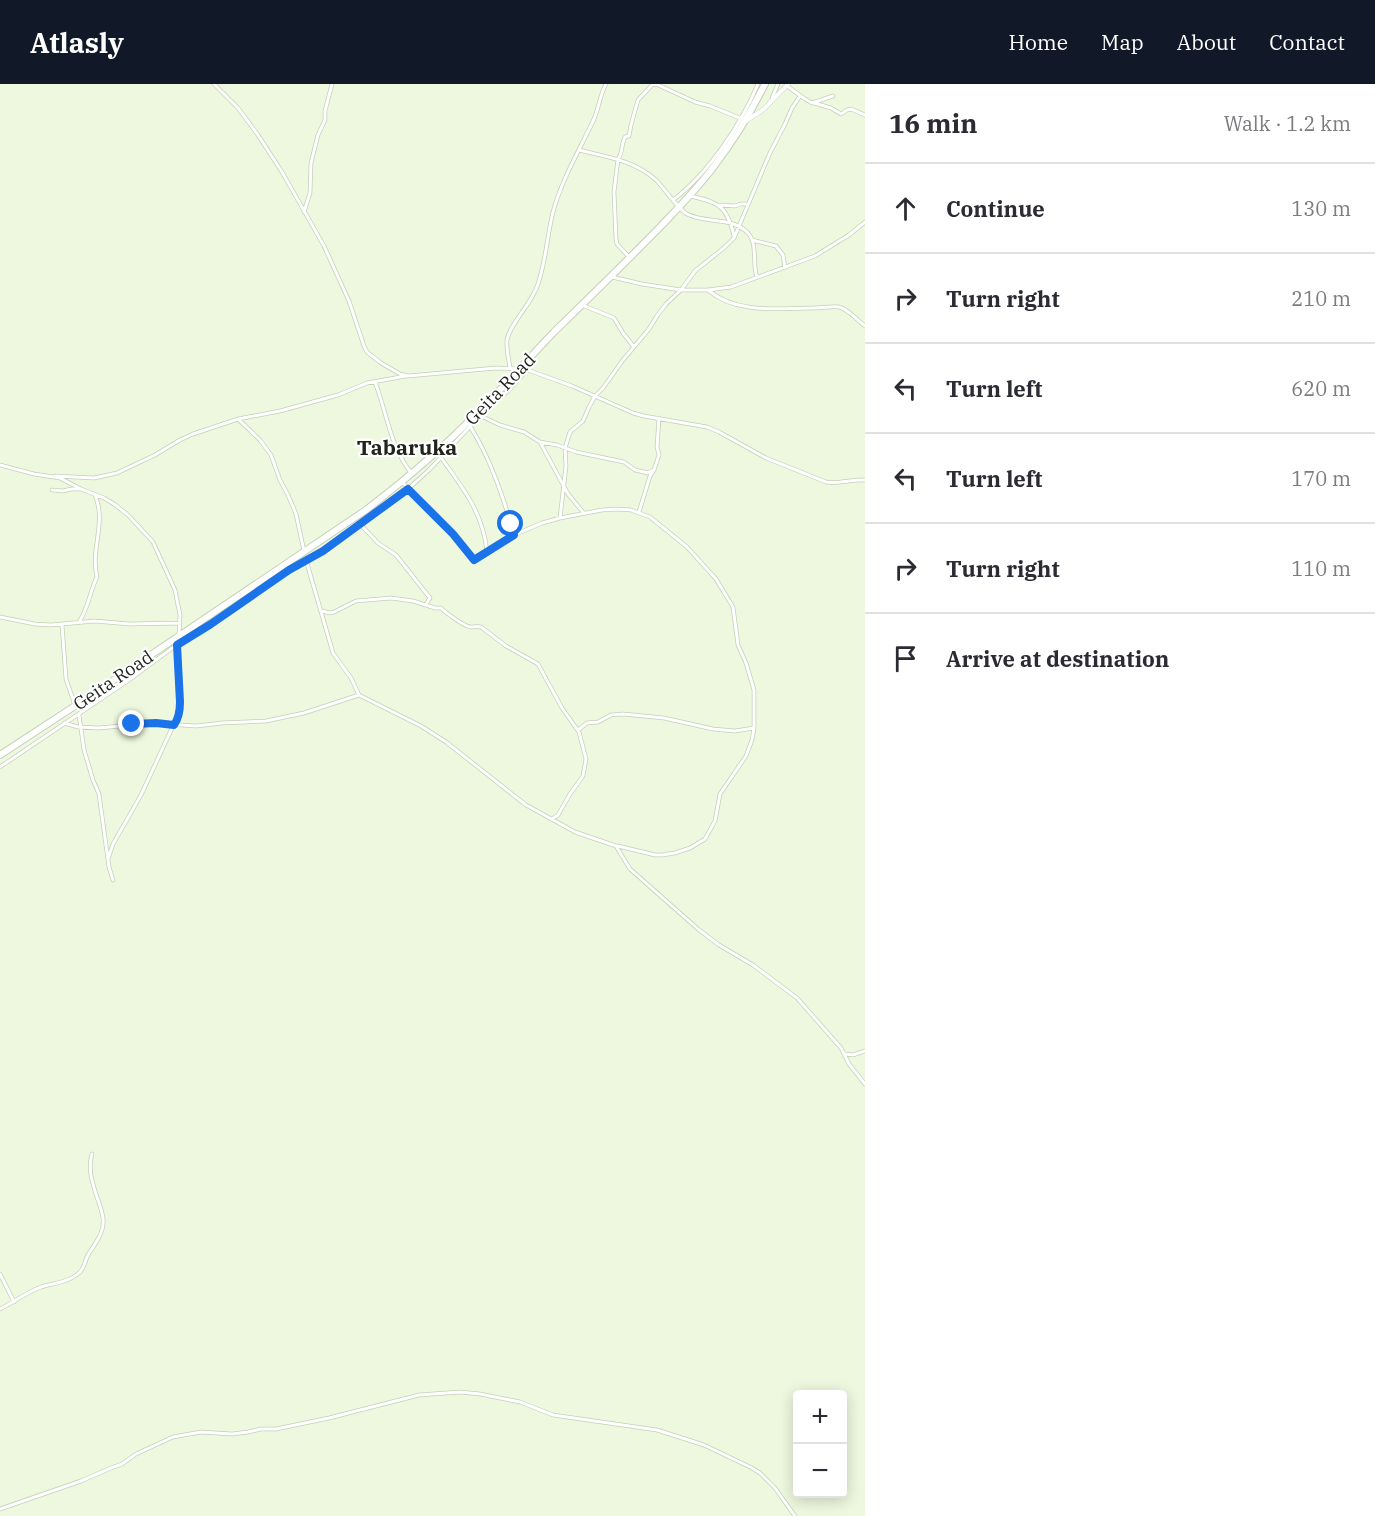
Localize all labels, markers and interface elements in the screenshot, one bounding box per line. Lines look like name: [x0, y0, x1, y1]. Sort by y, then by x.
text: Atlasly: [30, 24, 124, 61]
text: Home: [1008, 28, 1068, 56]
text: Map: [1101, 28, 1144, 56]
text: About: [1177, 28, 1236, 56]
text: Contact: [1269, 28, 1345, 56]
text: 16 min: [889, 106, 977, 140]
text: Walk · 1.2 km: [1224, 110, 1351, 137]
icon: ahead: [889, 192, 922, 225]
text: Continue: [946, 194, 1045, 223]
text: 130 m: [1291, 195, 1351, 222]
icon: right: [889, 282, 922, 315]
text: Turn right: [946, 284, 1060, 313]
text: 210 m: [1291, 285, 1351, 312]
street label: Geita Road: [460, 348, 540, 430]
icon: left: [889, 372, 922, 405]
text: Turn left: [946, 374, 1042, 403]
text: 620 m: [1291, 375, 1351, 402]
district label: Tabaruka: [357, 433, 457, 461]
icon: left: [889, 462, 922, 495]
text: Turn left: [946, 464, 1042, 493]
text: 170 m: [1291, 465, 1351, 492]
route start: [497, 510, 523, 536]
icon: right: [889, 552, 922, 585]
text: Turn right: [946, 554, 1060, 583]
text: 110 m: [1291, 555, 1351, 582]
icon: arrive: [889, 642, 922, 675]
text: Arrive at destination: [946, 644, 1169, 673]
street label: Geita Road: [69, 645, 157, 715]
route end: [118, 710, 144, 736]
map controls: [793, 1390, 847, 1498]
button: +: [793, 1390, 847, 1444]
button: −: [793, 1444, 847, 1498]

